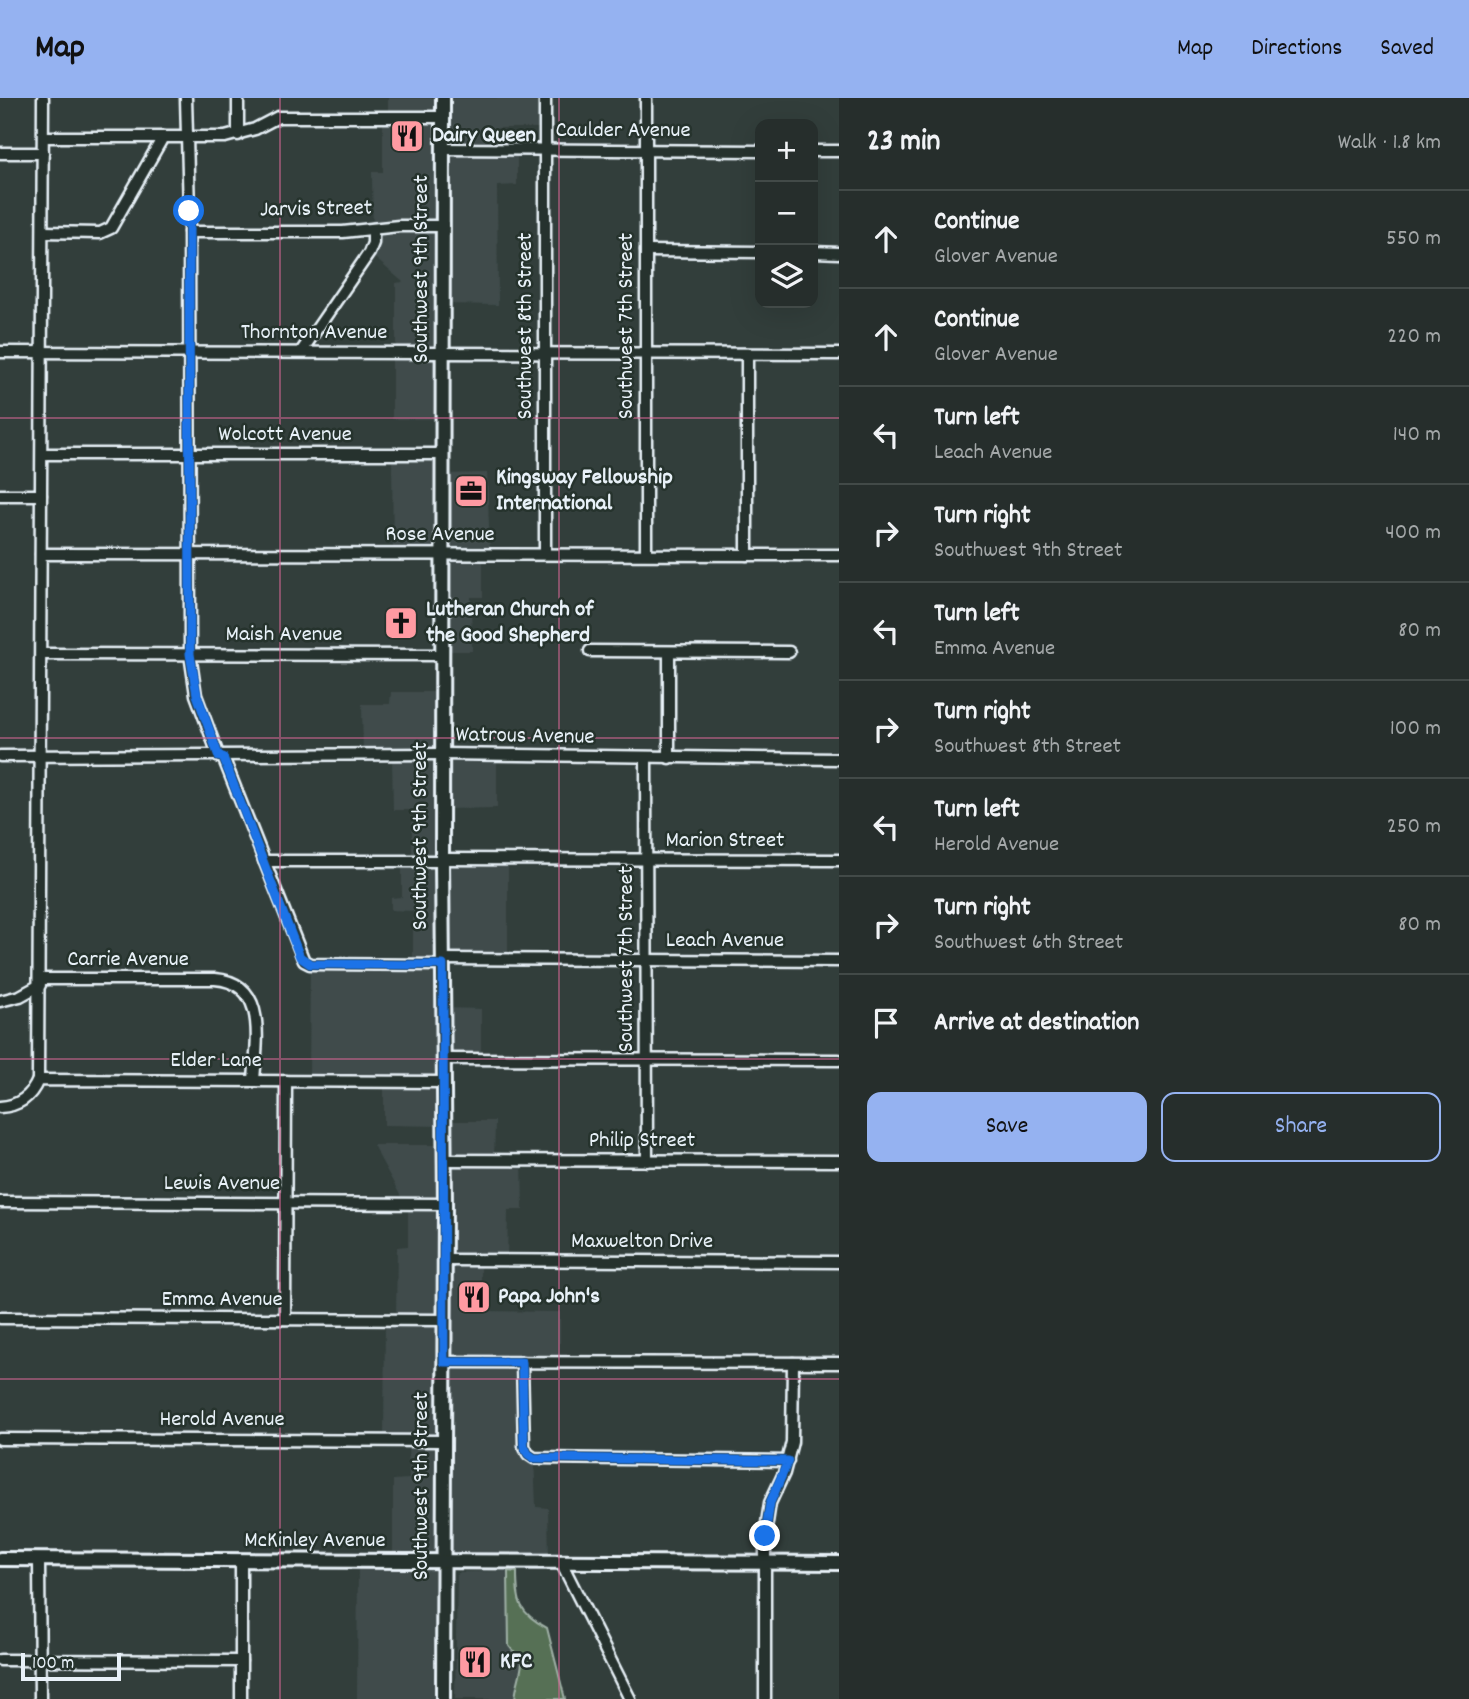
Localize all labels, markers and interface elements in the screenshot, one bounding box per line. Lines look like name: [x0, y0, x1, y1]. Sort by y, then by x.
text: Map: [35, 26, 85, 73]
text: Map: [1177, 32, 1213, 66]
text: Directions: [1251, 32, 1342, 66]
text: Saved: [1380, 32, 1434, 66]
street label: Caulder Avenue: [555, 115, 691, 148]
restaurant icon: Dairy Queen: [388, 117, 426, 155]
map controls: [755, 119, 818, 308]
button: +: [755, 119, 818, 182]
place label: Dairy Queen: [432, 120, 537, 153]
text: 23 min: [867, 122, 940, 165]
text: Walk · 1.8 km: [1338, 127, 1441, 160]
street label: Southwest 9th Street: [406, 175, 439, 363]
button: −: [755, 182, 818, 245]
street label: Jarvis Street: [260, 193, 372, 227]
route start: [173, 195, 204, 226]
text: Continue: [934, 204, 1019, 241]
icon: ahead: [867, 220, 905, 258]
text: 550 m: [1386, 223, 1441, 256]
street label: Southwest 8th Street: [510, 232, 543, 420]
street label: Southwest 7th Street: [611, 233, 644, 419]
text: Glover Avenue: [934, 241, 1058, 274]
button: layers: [755, 245, 818, 308]
text: Continue: [934, 302, 1019, 339]
street label: Thornton Avenue: [241, 317, 387, 350]
icon: ahead: [867, 318, 905, 356]
text: 220 m: [1387, 321, 1441, 354]
text: Glover Avenue: [934, 339, 1058, 372]
text: Turn left: [934, 400, 1020, 437]
icon: left: [867, 416, 905, 454]
street label: Wolcott Avenue: [218, 419, 352, 452]
text: 140 m: [1393, 419, 1441, 452]
text: Leach Avenue: [934, 437, 1052, 470]
place label: Kingsway Fellowship International: [496, 462, 673, 521]
office icon: Kingsway Fellowship International: [452, 472, 490, 510]
text: Turn right: [934, 498, 1031, 535]
icon: right: [867, 514, 905, 552]
text: 400 m: [1385, 517, 1441, 550]
street label: Rose Avenue: [385, 519, 495, 552]
text: Southwest 9th Street: [934, 535, 1122, 568]
place label: Lutheran Church of the Good Shepherd: [426, 594, 594, 653]
text: Turn left: [934, 596, 1020, 633]
church icon: Lutheran Church of the Good Shepherd: [382, 604, 420, 642]
icon: left: [867, 612, 905, 650]
text: 80 m: [1398, 615, 1441, 648]
street label: Maish Avenue: [226, 619, 342, 652]
text: Emma Avenue: [934, 633, 1055, 666]
text: Turn right: [934, 694, 1031, 731]
icon: right: [867, 710, 905, 748]
text: 100 m: [1390, 713, 1441, 746]
street label: Watrous Avenue: [455, 719, 595, 755]
text: Southwest 8th Street: [934, 731, 1121, 764]
street label: Southwest 9th Street: [405, 742, 438, 930]
text: Turn left: [934, 792, 1020, 829]
icon: left: [867, 808, 905, 846]
text: 250 m: [1387, 811, 1441, 844]
street label: Marion Street: [665, 825, 785, 858]
text: Herold Avenue: [934, 829, 1059, 862]
street label: Southwest 7th Street: [611, 866, 644, 1052]
text: Turn right: [934, 890, 1031, 927]
icon: right: [867, 906, 905, 944]
text: 80 m: [1398, 909, 1441, 942]
street label: Leach Avenue: [666, 925, 784, 958]
text: Southwest 6th Street: [934, 927, 1123, 960]
street label: Carrie Avenue: [67, 944, 189, 977]
icon: arrive: [867, 1004, 905, 1042]
text: Arrive at destination: [934, 1005, 1139, 1042]
street label: Elder Lane: [170, 1045, 262, 1078]
button: Save: [867, 1092, 1147, 1162]
button: Share: [1161, 1092, 1441, 1162]
street label: Philip Street: [589, 1125, 695, 1158]
street label: Lewis Avenue: [164, 1168, 280, 1201]
street label: Maxwelton Drive: [571, 1226, 713, 1259]
restaurant icon: Papa John's: [455, 1278, 493, 1316]
place label: Papa John's: [498, 1281, 600, 1314]
street label: Emma Avenue: [161, 1284, 283, 1317]
street label: Southwest 9th Street: [406, 1392, 439, 1580]
street label: Herold Avenue: [159, 1404, 285, 1437]
route end: [749, 1520, 780, 1551]
street label: McKinley Avenue: [244, 1525, 386, 1558]
restaurant icon: KFC: [456, 1643, 494, 1681]
place label: KFC: [500, 1646, 533, 1679]
scale bar: [21, 1650, 121, 1682]
text: 100 m: [32, 1651, 74, 1678]

